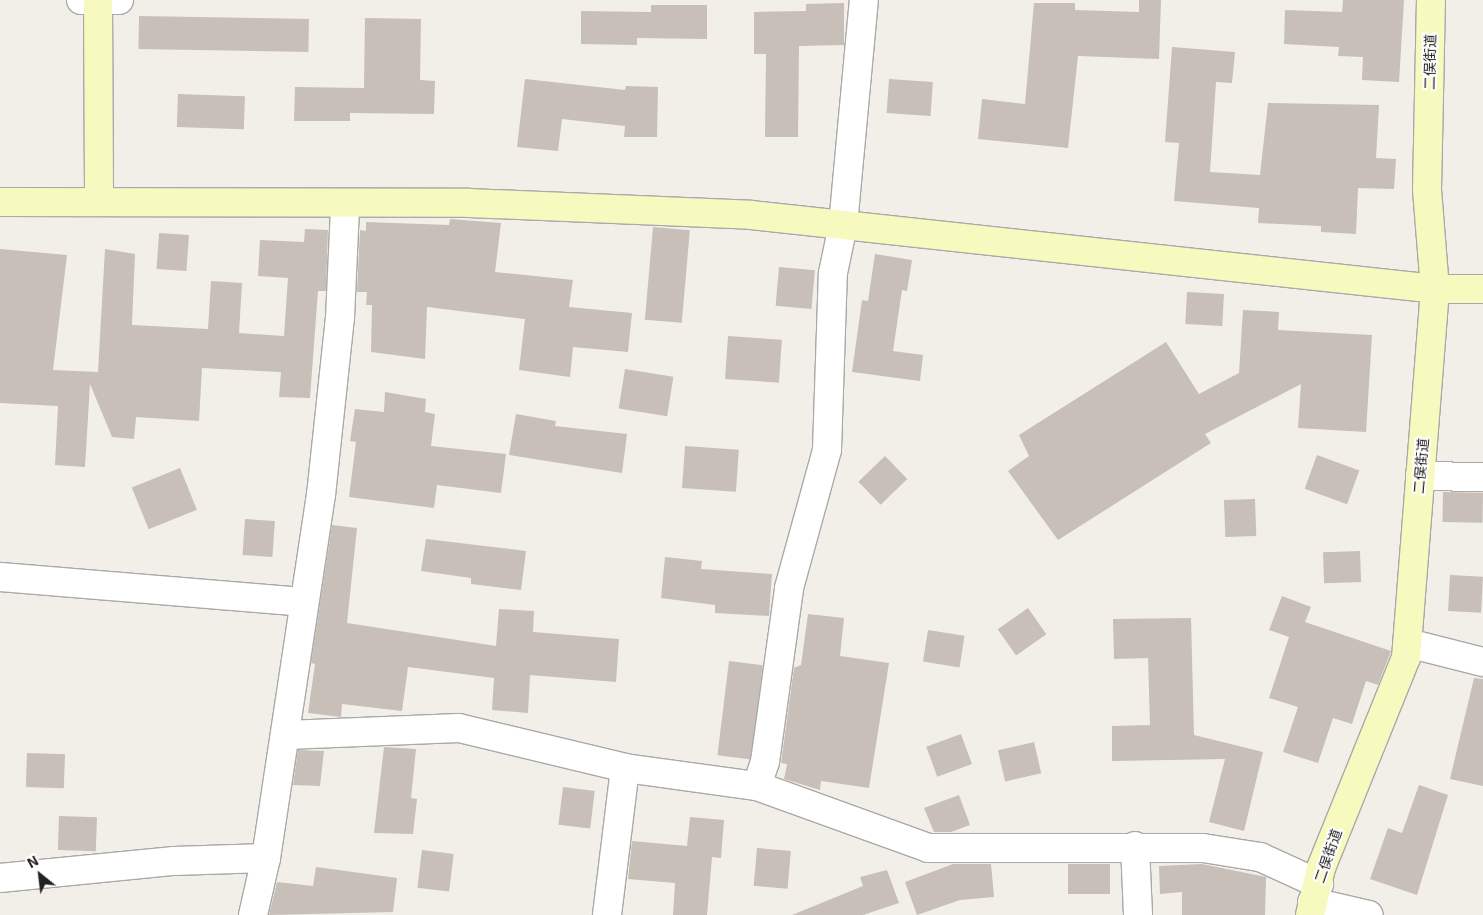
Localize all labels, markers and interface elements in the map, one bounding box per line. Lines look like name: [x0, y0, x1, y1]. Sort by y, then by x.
street label: 二俣街道: [1421, 34, 1439, 90]
street label: 二俣街道: [1410, 437, 1432, 495]
street label: 二俣街道: [1311, 827, 1345, 885]
north arrow: [15, 850, 65, 900]
text: N: [24, 852, 41, 871]

